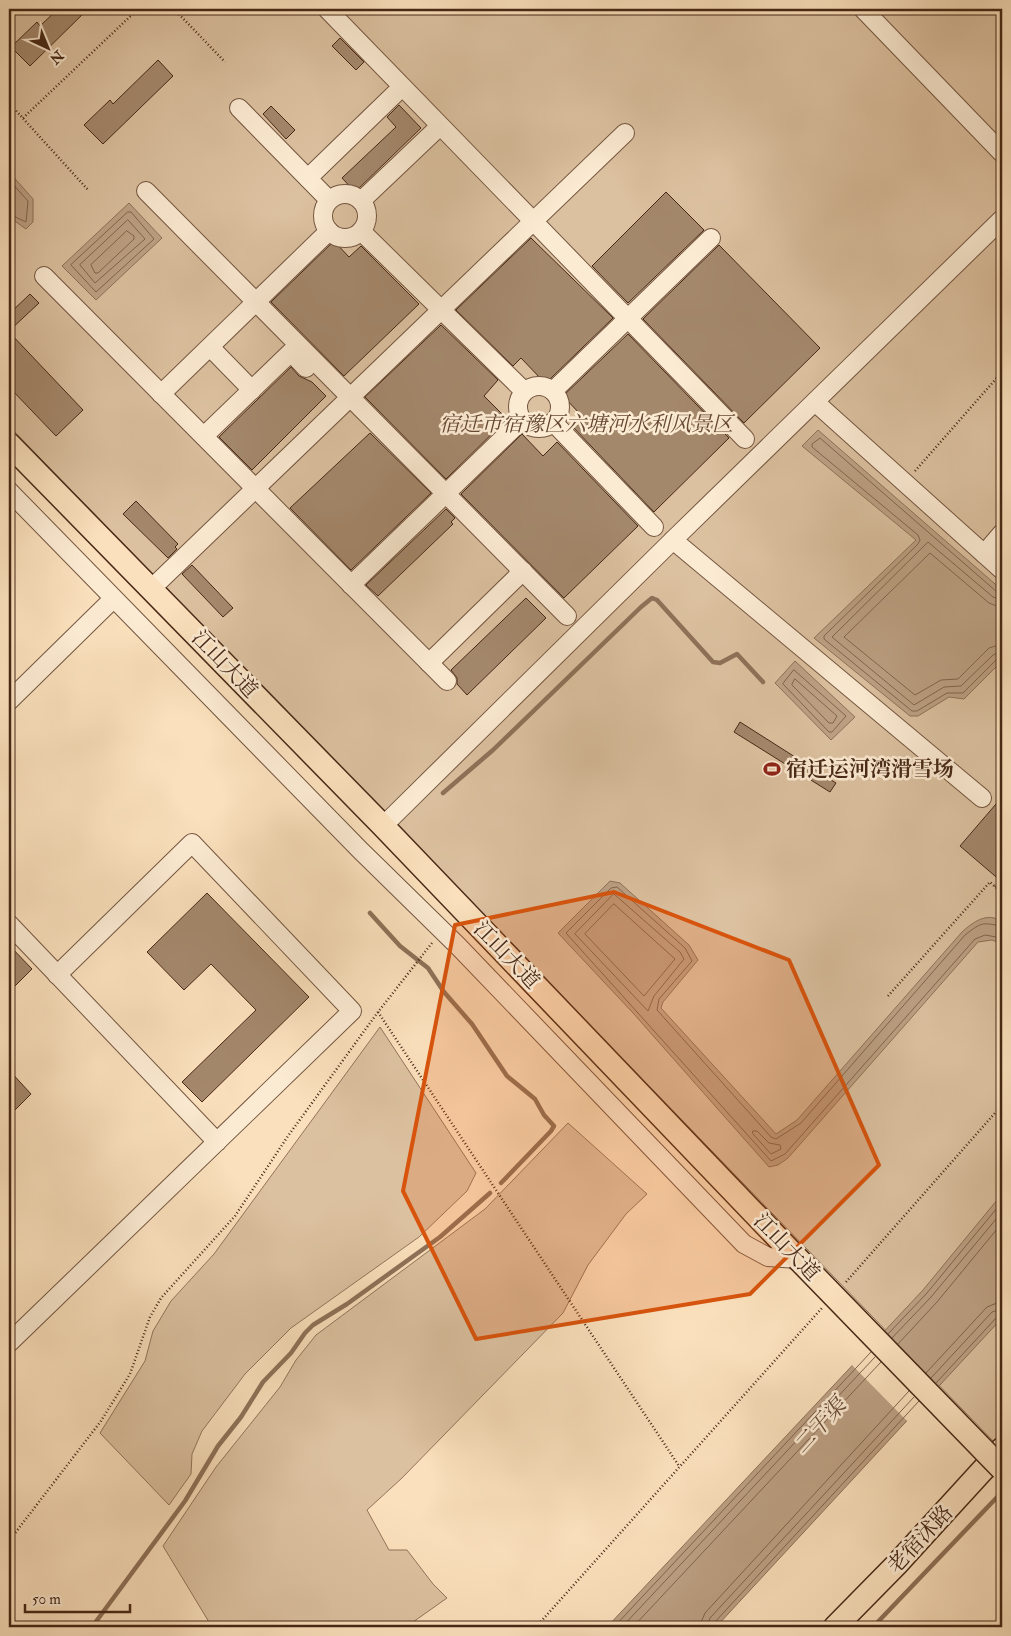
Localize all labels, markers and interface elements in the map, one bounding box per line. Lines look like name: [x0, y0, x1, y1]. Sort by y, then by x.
north arrow: [22, 22, 72, 72]
text: N: [46, 46, 68, 68]
park label: 宿迁市宿豫区六塘河水利风景区: [439, 411, 736, 438]
street label: 江山大道: [186, 625, 264, 704]
place label: 宿迁运河湾滑雪场: [786, 756, 954, 783]
sports icon: 宿迁运河湾滑雪场: [762, 759, 782, 779]
street label: 江山大道: [468, 916, 546, 995]
street label: 江山大道: [748, 1208, 826, 1287]
water label: 二干渠: [787, 1390, 854, 1460]
street label: 老宿沭路: [882, 1499, 959, 1579]
scale bar: [25, 1581, 130, 1613]
text: 50 m: [32, 1590, 61, 1609]

